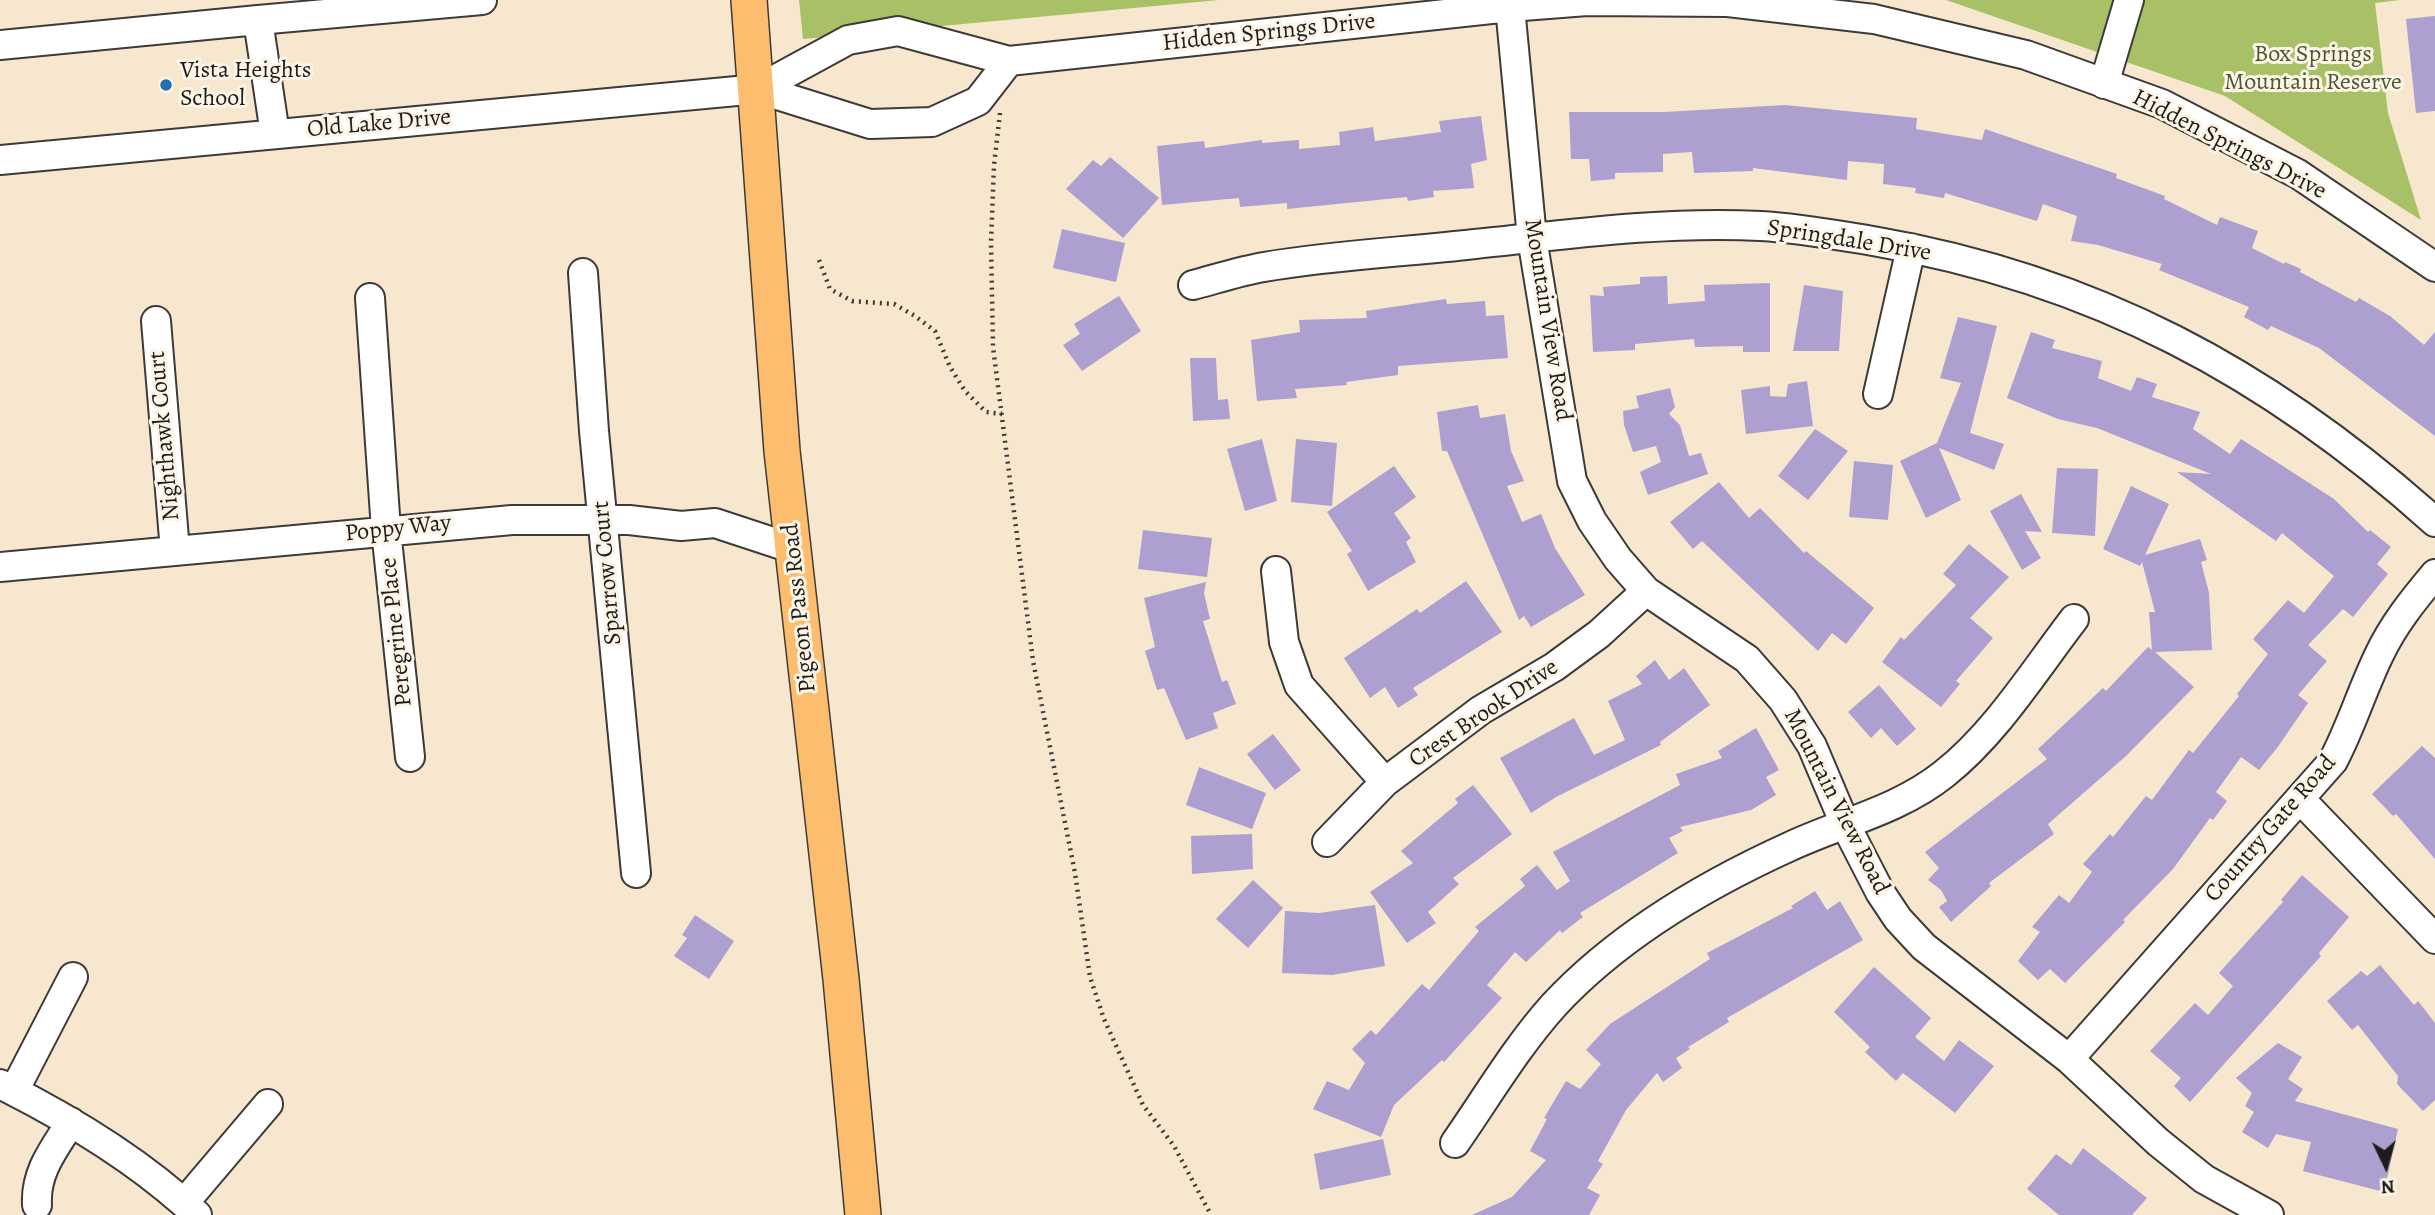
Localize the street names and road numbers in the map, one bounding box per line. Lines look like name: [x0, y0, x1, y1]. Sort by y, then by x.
street label: Hidden Springs Drive: [1161, 8, 1377, 58]
street label: Hidden Springs Drive: [2127, 84, 2331, 206]
street label: Old Lake Drive: [306, 103, 452, 145]
street label: Springdale Drive: [1765, 214, 1933, 268]
street label: Mountain View Road: [1517, 217, 1577, 423]
street label: Nighthawk Court: [143, 350, 187, 522]
street label: Sparrow Court: [587, 500, 629, 646]
street label: Poppy Way: [344, 509, 452, 549]
street label: Pigeon Pass Road: [777, 522, 823, 694]
street label: Peregrine Place: [375, 556, 419, 708]
street label: Crest Brook Drive: [1404, 653, 1564, 775]
street label: Mountain View Road: [1777, 704, 1895, 900]
street label: Country Gate Road: [2199, 749, 2343, 909]

